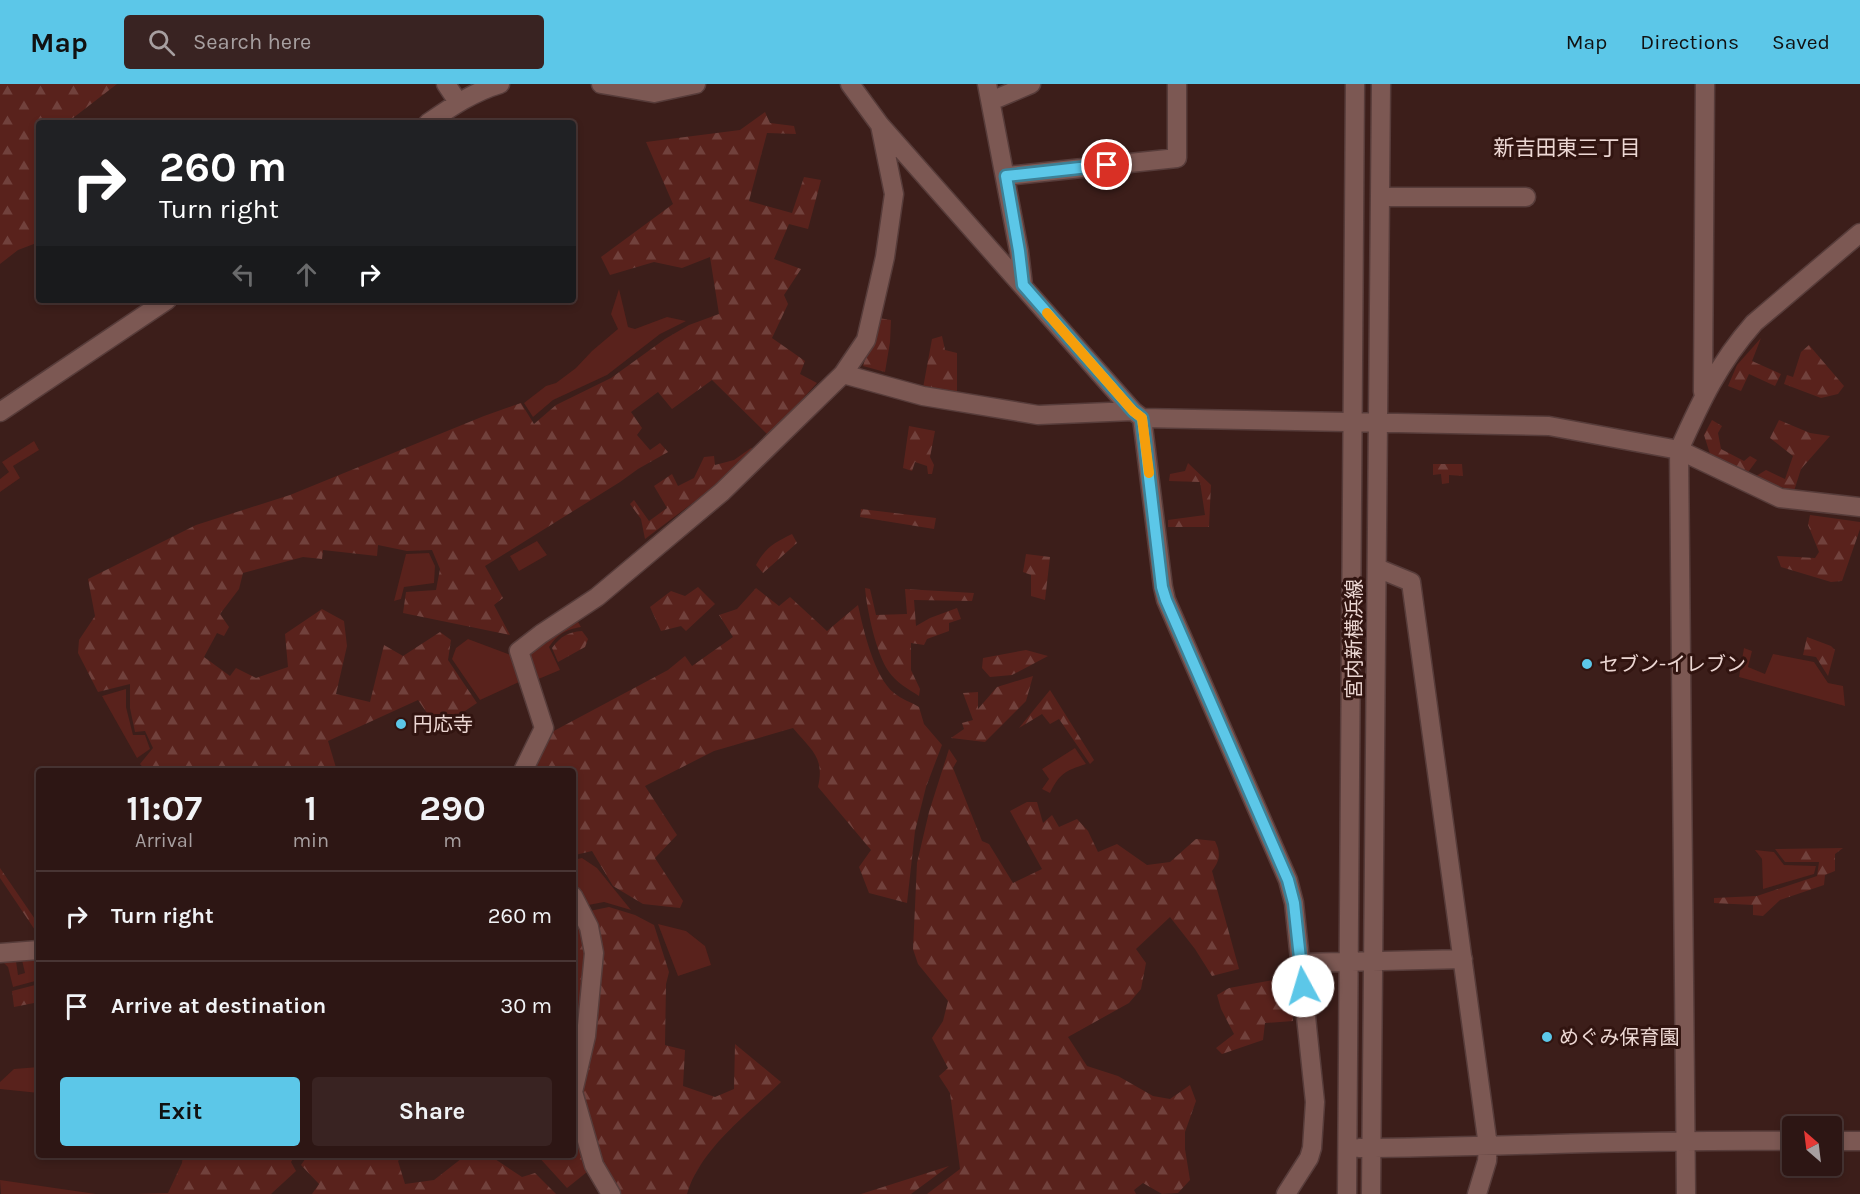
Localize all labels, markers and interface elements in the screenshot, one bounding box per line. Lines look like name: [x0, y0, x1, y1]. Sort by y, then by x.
search box: [124, 15, 544, 69]
text: Map: [30, 26, 88, 59]
icon: search: [145, 26, 178, 59]
text: Search here: [193, 29, 311, 55]
text: Map: [1566, 30, 1607, 54]
text: Directions: [1640, 30, 1739, 54]
text: Saved: [1772, 30, 1830, 54]
district label: 新吉田東三丁目: [1494, 136, 1641, 160]
pin: [1081, 139, 1132, 190]
text: 260 m: [159, 142, 287, 192]
icon: right: [60, 144, 138, 222]
icon: arrive: [1090, 148, 1123, 181]
text: Turn right: [159, 193, 279, 225]
icon: left: [227, 258, 260, 291]
icon: ahead: [290, 258, 323, 291]
icon: right: [353, 258, 386, 291]
street label: 宮内新横浜線: [1343, 579, 1366, 699]
place label: セブン-イレブン: [1599, 653, 1746, 676]
marker: セブン-イレブン: [1580, 657, 1594, 671]
place label: 円応寺: [413, 713, 473, 736]
marker: 円応寺: [394, 717, 408, 731]
text: 11:07: [126, 787, 202, 829]
text: 1: [304, 787, 317, 829]
text: 290: [419, 787, 486, 829]
text: Arrival: [135, 829, 193, 852]
text: min: [292, 829, 329, 852]
text: m: [443, 829, 462, 852]
icon: right: [60, 900, 93, 933]
text: Turn right: [111, 903, 214, 929]
text: 260 m: [488, 903, 552, 929]
position arrow: [1271, 954, 1335, 1018]
icon: arrive: [60, 990, 93, 1023]
text: Arrive at destination: [111, 993, 326, 1019]
text: 30 m: [500, 993, 552, 1019]
place label: めぐみ保育園: [1559, 1026, 1680, 1049]
marker: めぐみ保育園: [1540, 1030, 1554, 1044]
button: Exit: [60, 1077, 300, 1146]
button: Share: [312, 1077, 552, 1146]
north arrow: [1782, 1116, 1842, 1176]
map controls: [1782, 1116, 1842, 1176]

